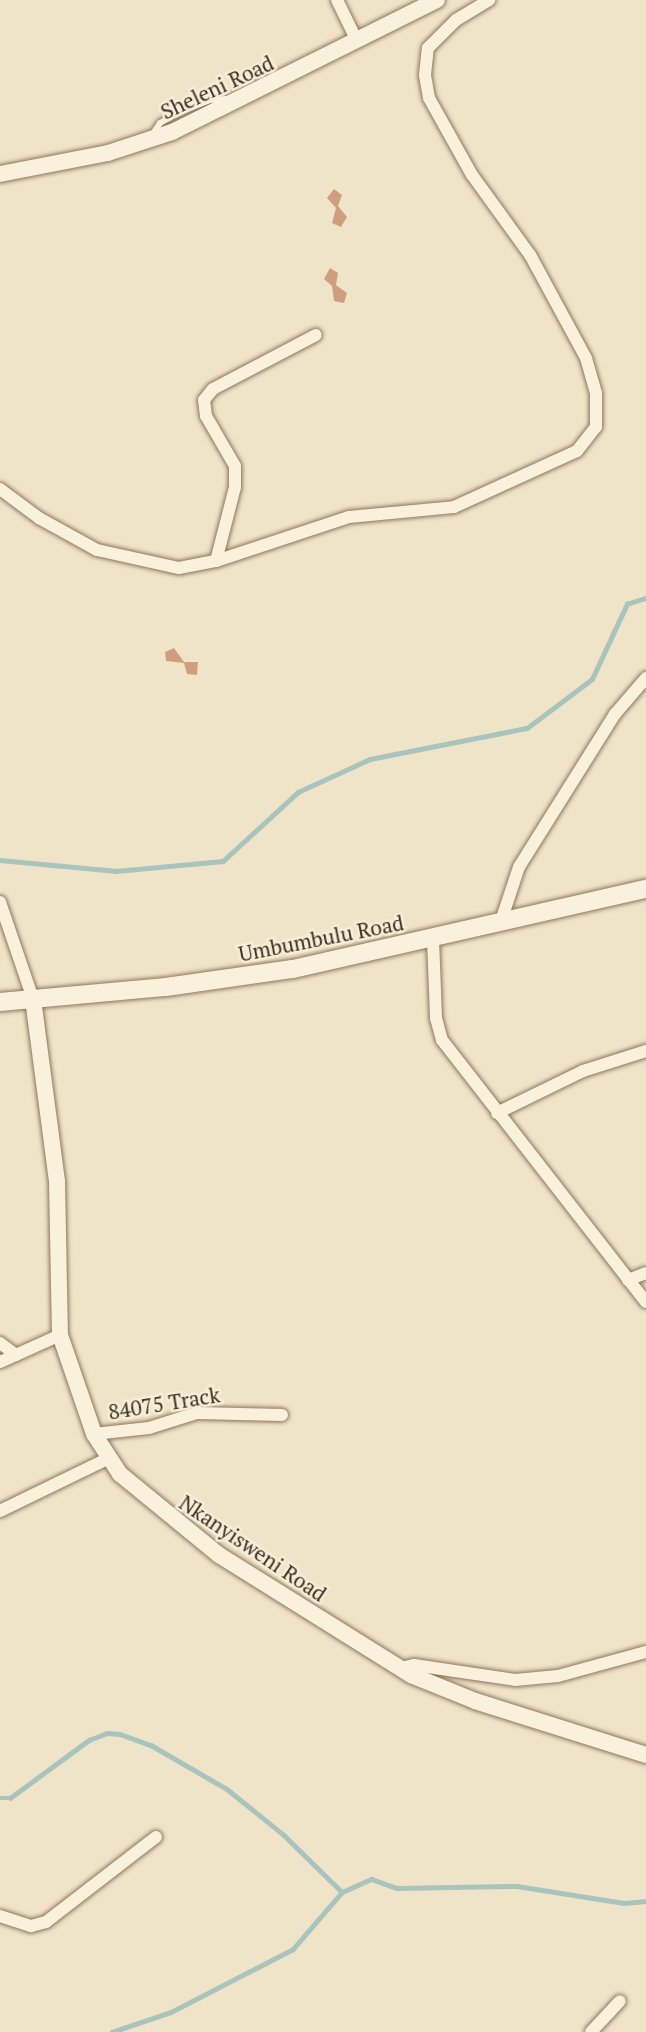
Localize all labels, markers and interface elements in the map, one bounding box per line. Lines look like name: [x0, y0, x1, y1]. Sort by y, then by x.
street label: Sheleni Road: [156, 50, 278, 124]
street label: Umbumbulu Road: [236, 910, 406, 966]
street label: 84075 Track: [106, 1382, 222, 1424]
street label: Nkanyisweni Road: [175, 1490, 331, 1606]

